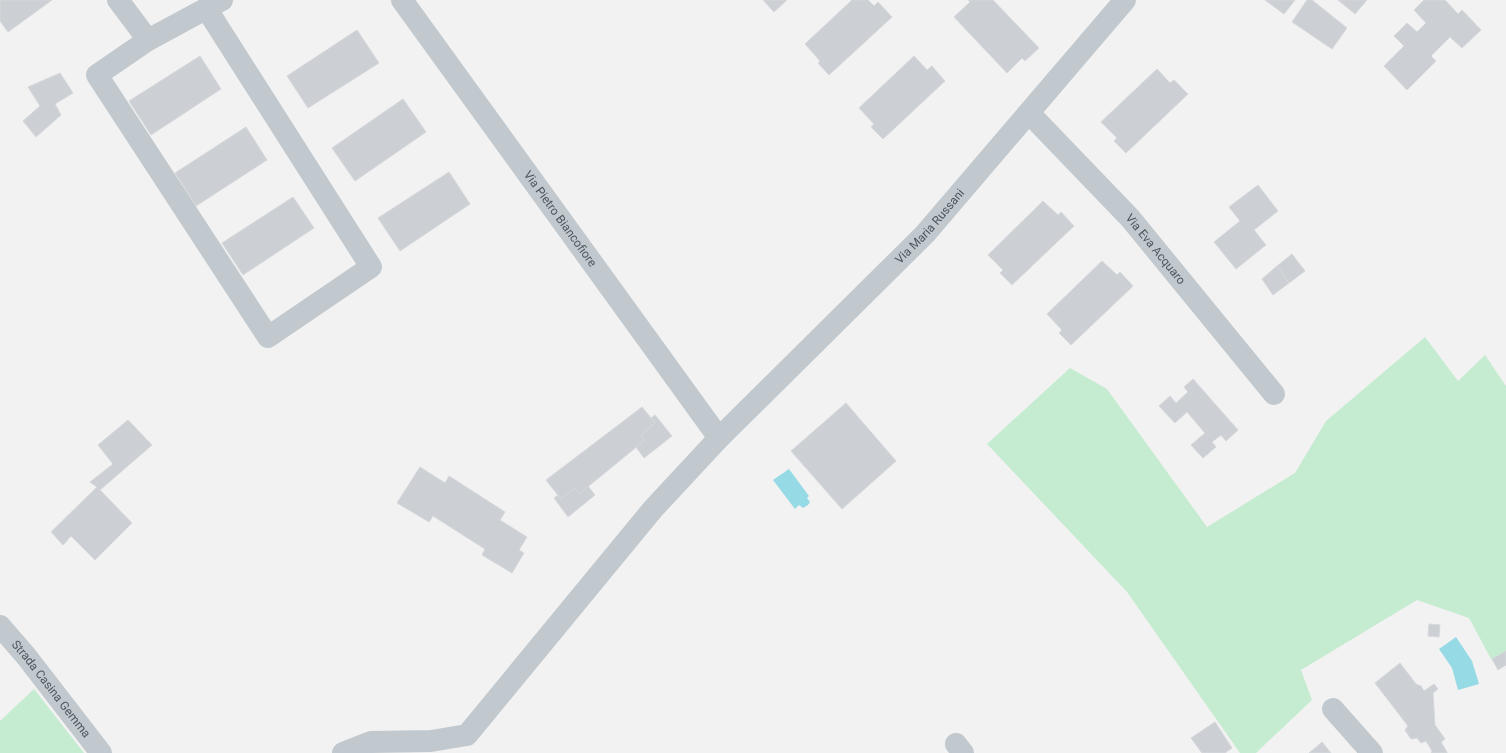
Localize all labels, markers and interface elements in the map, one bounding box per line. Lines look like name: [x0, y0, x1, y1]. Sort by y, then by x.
street label: Via Pietro Biancofiore: [521, 168, 600, 269]
street label: Via Maria Russani: [892, 186, 967, 267]
street label: Via Eva Acquaro: [1123, 211, 1189, 287]
street label: Strada Casina Gemma: [9, 637, 93, 740]

